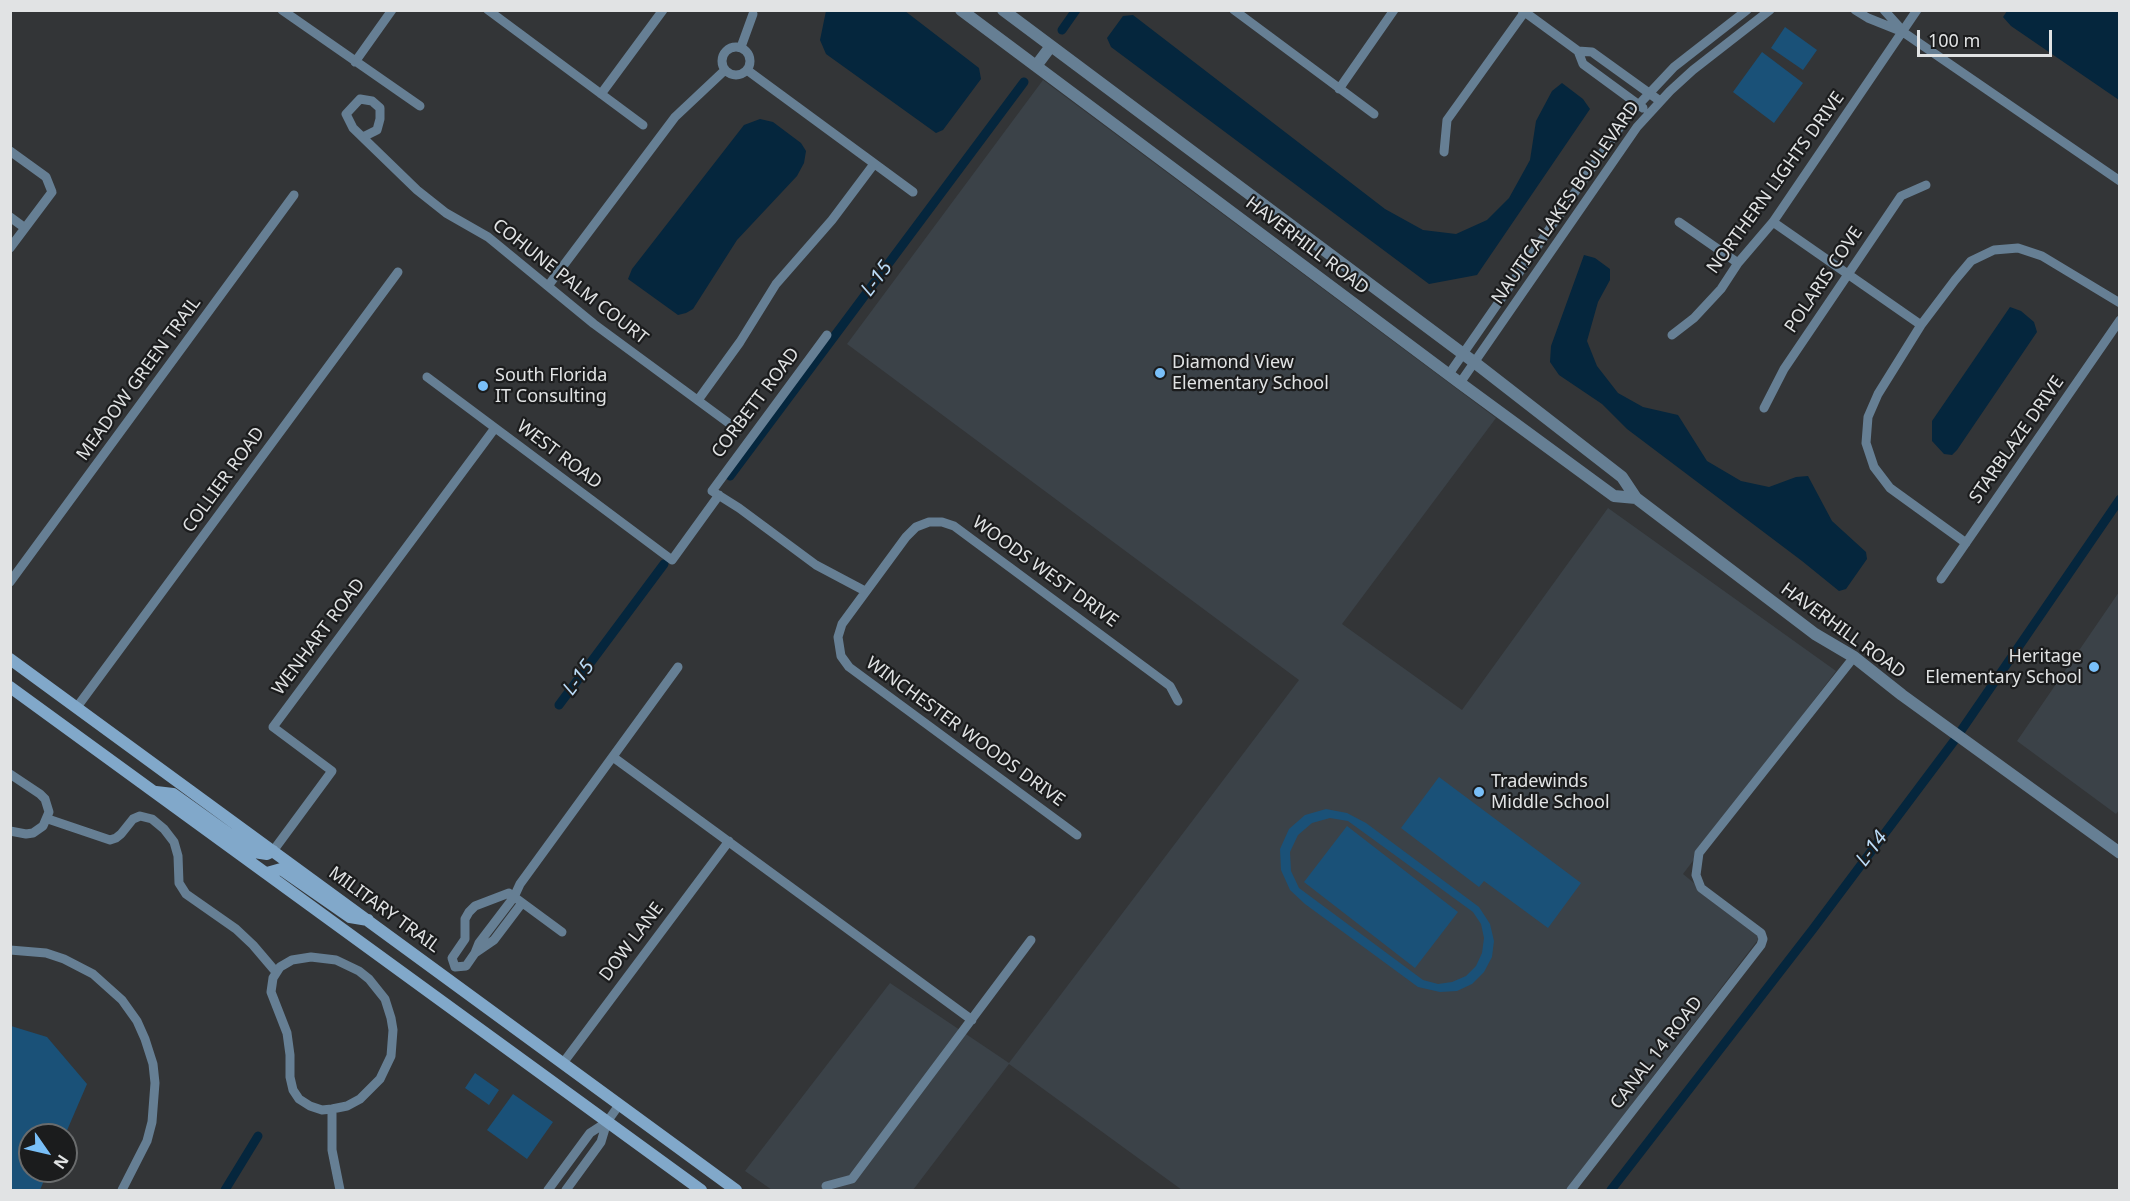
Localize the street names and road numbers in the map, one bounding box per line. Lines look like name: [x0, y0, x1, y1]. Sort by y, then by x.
street label: NORTHERN LIGHTS DRIVE: [1703, 88, 1849, 278]
street label: NAUTICA LAKES BOULEVARD: [1487, 97, 1645, 309]
street label: HAVERHILL ROAD: [1241, 193, 1373, 299]
street label: COHUNE PALM COURT: [488, 215, 652, 349]
street label: POLARIS COVE: [1781, 223, 1867, 337]
street label: MEADOW GREEN TRAIL: [72, 293, 206, 465]
street label: CORBETT ROAD: [707, 344, 805, 462]
street label: STARBLAZE DRIVE: [1965, 372, 2069, 508]
street label: WEST ROAD: [512, 416, 606, 494]
street label: COLLIER ROAD: [178, 423, 270, 537]
street label: WOODS WEST DRIVE: [968, 512, 1122, 632]
street label: WENHART ROAD: [268, 574, 370, 700]
street label: HAVERHILL ROAD: [1777, 579, 1909, 683]
street label: WINCHESTER WOODS DRIVE: [861, 653, 1069, 811]
street label: MILITARY TRAIL: [324, 862, 444, 958]
street label: DOW LANE: [595, 898, 669, 986]
street label: CANAL 14 ROAD: [1606, 992, 1708, 1114]

